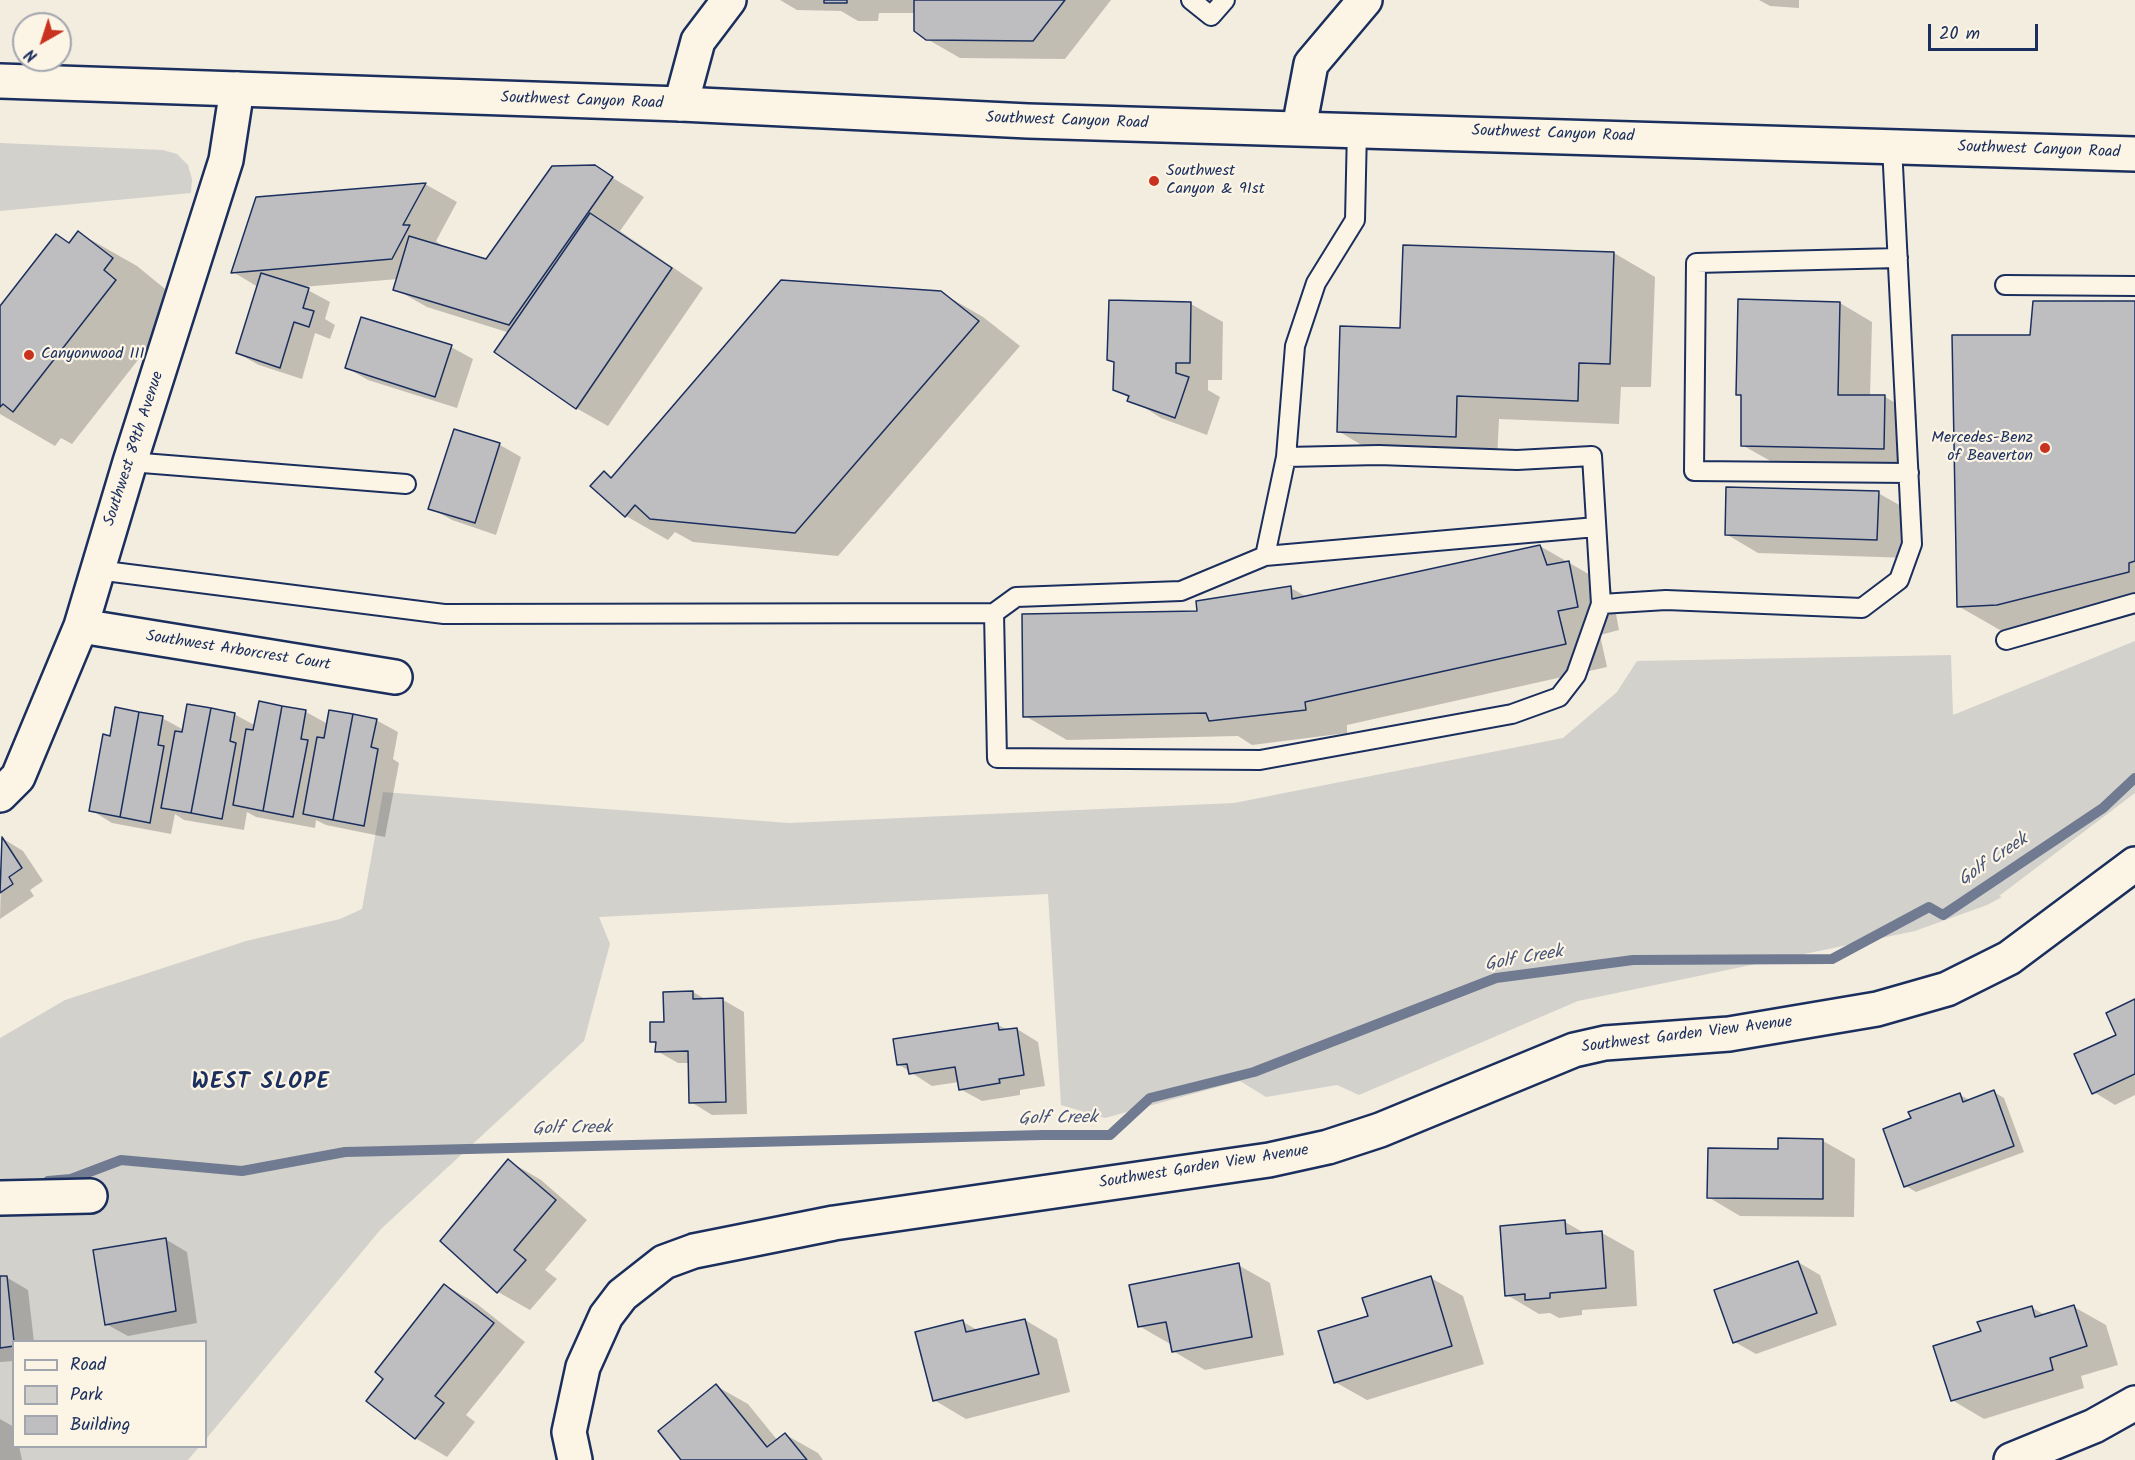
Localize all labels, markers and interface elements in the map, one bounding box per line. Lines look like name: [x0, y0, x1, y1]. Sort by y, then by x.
north arrow: [12, 12, 72, 72]
scale bar: [1931, 12, 2040, 50]
text: 20 m: [1939, 20, 1980, 49]
text: N: [20, 42, 43, 68]
street label: Southwest Canyon Road: [500, 90, 664, 114]
street label: Southwest Canyon Road: [985, 110, 1149, 134]
street label: Southwest Canyon Road: [1471, 123, 1635, 147]
street label: Southwest Canyon Road: [1957, 139, 2121, 163]
place label: Southwest Canyon & 91st: [1166, 162, 1265, 200]
marker: Southwest Canyon & 91st: [1147, 174, 1161, 188]
place label: Canyonwood III: [41, 345, 144, 365]
marker: Canyonwood III: [22, 348, 36, 362]
street label: Southwest 89th Avenue: [101, 369, 169, 529]
place label: Mercedes-Benz of Beaverton: [1931, 429, 2033, 467]
marker: Mercedes-Benz of Beaverton: [2038, 441, 2052, 455]
street label: Southwest Arborcrest Court: [144, 628, 332, 676]
water label: Golf Creek: [1955, 830, 2033, 892]
water label: Golf Creek: [1483, 943, 1565, 977]
street label: Southwest Garden View Avenue: [1581, 1014, 1793, 1058]
district label: WEST SLOPE: [192, 1071, 330, 1097]
water label: Golf Creek: [1018, 1109, 1098, 1131]
water label: Golf Creek: [532, 1119, 612, 1141]
street label: Southwest Garden View Avenue: [1098, 1142, 1310, 1194]
legend: [12, 1340, 207, 1448]
text: Road: [70, 1351, 106, 1380]
text: Park: [70, 1381, 103, 1410]
text: Building: [70, 1411, 130, 1440]

